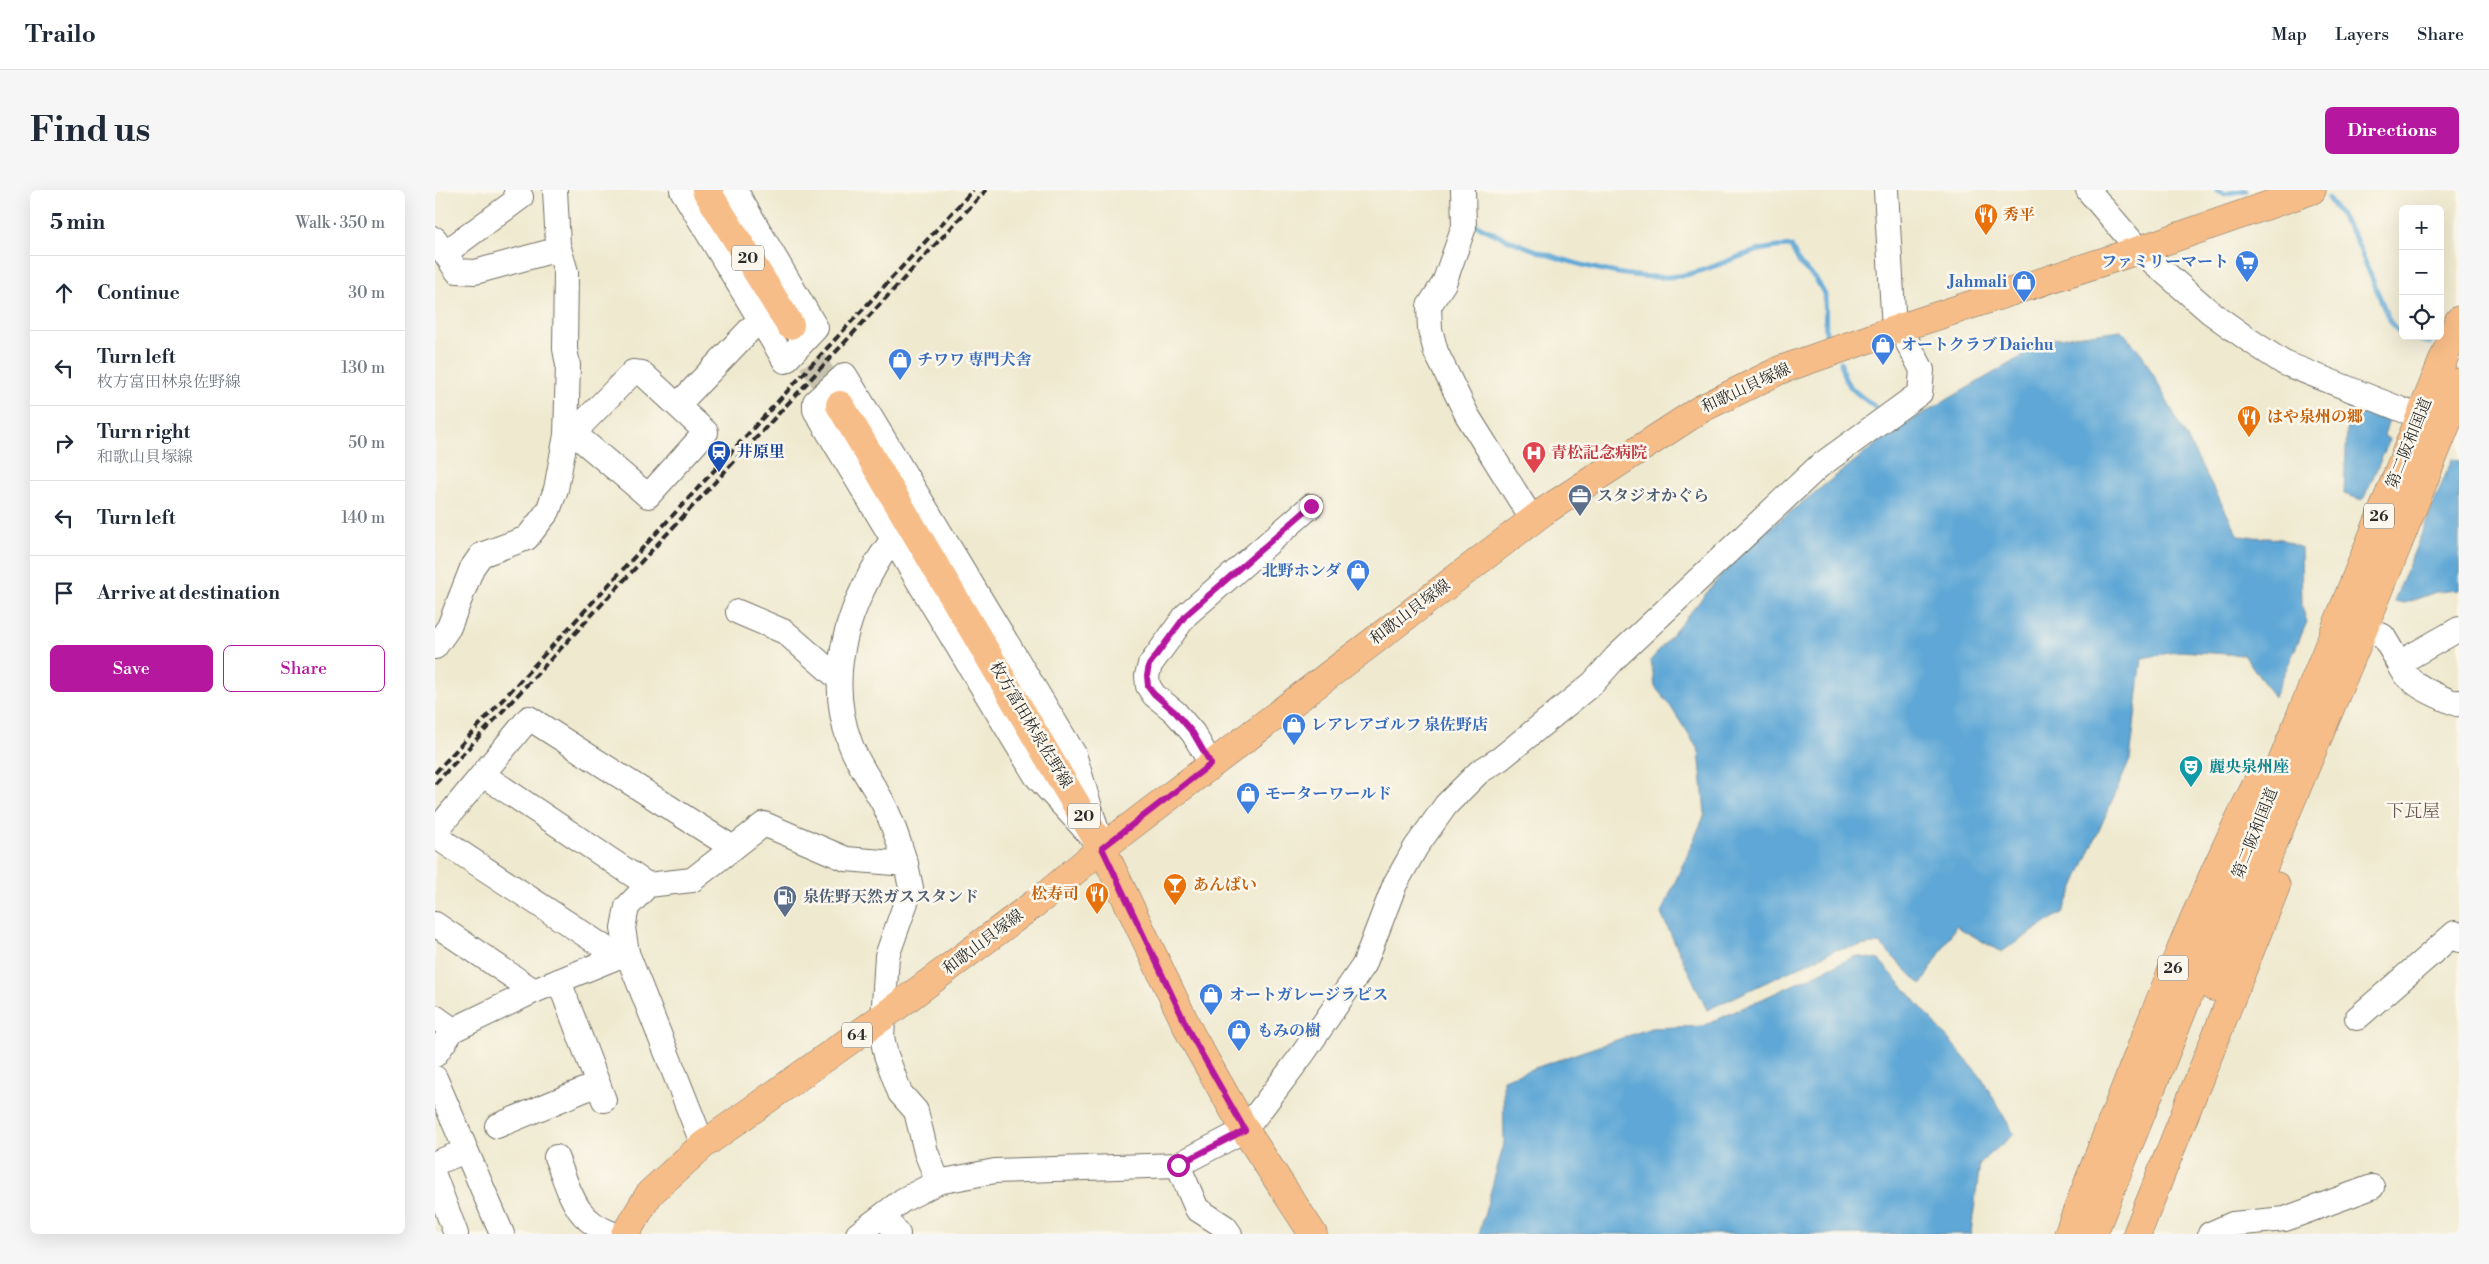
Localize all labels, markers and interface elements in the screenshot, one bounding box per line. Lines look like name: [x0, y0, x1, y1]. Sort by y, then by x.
text: Trailo: [25, 20, 96, 50]
text: Map: [2272, 23, 2307, 46]
text: Layers: [2335, 23, 2389, 46]
text: Share: [2417, 23, 2464, 46]
button: Directions: [2325, 107, 2459, 154]
text: Find us: [30, 109, 150, 152]
restaurant icon: 秀平: [1973, 202, 1999, 236]
place label: 秀平: [2003, 205, 2035, 225]
map controls: [2399, 205, 2444, 340]
button: +: [2399, 205, 2444, 250]
text: 5 min: [50, 210, 105, 236]
text: Walk · 350 m: [296, 213, 385, 233]
road number: 20: [732, 246, 764, 270]
supermarket icon: ファミリーマート: [2234, 249, 2260, 283]
button: −: [2399, 250, 2444, 295]
place label: ファミリーマート: [2101, 252, 2229, 272]
shop icon: Jahmali: [2011, 269, 2037, 303]
place label: Jahmali: [1947, 272, 2007, 292]
icon: ahead: [50, 279, 78, 307]
text: Continue: [97, 281, 180, 305]
text: 30 m: [348, 283, 385, 303]
button: locate: [2399, 295, 2444, 340]
shop icon: オートクラブ Daichu: [1870, 332, 1896, 366]
place label: オートクラブ Daichu: [1901, 335, 2054, 355]
text: Turn left: [97, 345, 176, 369]
shop icon: チワワ 専門犬舎: [887, 347, 913, 381]
place label: チワワ 専門犬舎: [917, 350, 1032, 370]
icon: left: [50, 354, 78, 382]
text: 130 m: [341, 358, 385, 378]
street label: 和歌山貝塚線: [1698, 359, 1794, 417]
text: 枚方富田林泉佐野線: [97, 372, 241, 392]
street label: 第二阪和国道: [2382, 395, 2436, 491]
restaurant icon: はや泉州の郷: [2236, 404, 2262, 438]
place label: はや泉州の郷: [2267, 407, 2363, 427]
text: Turn right: [97, 420, 190, 444]
icon: right: [50, 429, 78, 457]
text: 50 m: [348, 433, 385, 453]
station icon: 井原里: [706, 439, 732, 473]
hospital icon: 青松記念病院: [1521, 440, 1547, 474]
place label: 井原里: [737, 442, 785, 462]
place label: 青松記念病院: [1551, 443, 1647, 463]
text: 和歌山貝塚線: [97, 447, 193, 467]
office icon: スタジオかぐら: [1567, 483, 1593, 517]
place label: スタジオかぐら: [1597, 486, 1709, 506]
route end: [1300, 495, 1323, 518]
icon: left: [50, 504, 78, 532]
road number: 26: [2364, 504, 2394, 528]
text: Turn left: [97, 506, 176, 530]
text: 140 m: [341, 508, 385, 528]
shop icon: 北野ホンダ: [1345, 558, 1371, 592]
place label: 北野ホンダ: [1262, 561, 1341, 581]
street label: 和歌山貝塚線: [1366, 575, 1454, 649]
icon: arrive: [50, 579, 78, 607]
text: Arrive at destination: [97, 581, 280, 605]
button: Save: [50, 645, 213, 692]
button: Share: [223, 645, 385, 692]
street label: 枚方富田林泉佐野線: [985, 658, 1077, 792]
shop icon: レアレアゴルフ 泉佐野店: [1281, 712, 1307, 746]
place label: レアレアゴルフ 泉佐野店: [1311, 715, 1488, 735]
theatre icon: 麗央泉州座: [2178, 754, 2204, 788]
place label: 麗央泉州座: [2209, 757, 2289, 777]
shop icon: モーターワールド: [1235, 781, 1261, 815]
place label: モーターワールド: [1265, 784, 1392, 804]
street label: 第二阪和国道: [2228, 785, 2282, 881]
district label: 下瓦屋: [2386, 800, 2440, 823]
road number: 20: [1068, 804, 1100, 828]
bar icon: あんばい: [1162, 872, 1188, 906]
place label: あんばい: [1193, 875, 1257, 895]
restaurant icon: 松寿司: [1084, 881, 1110, 915]
fuel station icon: 泉佐野天然ガススタンド: [772, 884, 798, 918]
place label: 松寿司: [1031, 884, 1079, 904]
place label: 泉佐野天然ガススタンド: [803, 887, 979, 907]
street label: 和歌山貝塚線: [939, 905, 1027, 979]
road number: 26: [2158, 956, 2188, 980]
shop icon: オートガレージラピス: [1198, 982, 1224, 1016]
place label: オートガレージラピス: [1229, 985, 1388, 1005]
shop icon: もみの樹: [1226, 1018, 1252, 1052]
place label: もみの樹: [1257, 1021, 1321, 1041]
road number: 64: [842, 1022, 872, 1048]
route start: [1167, 1154, 1190, 1177]

